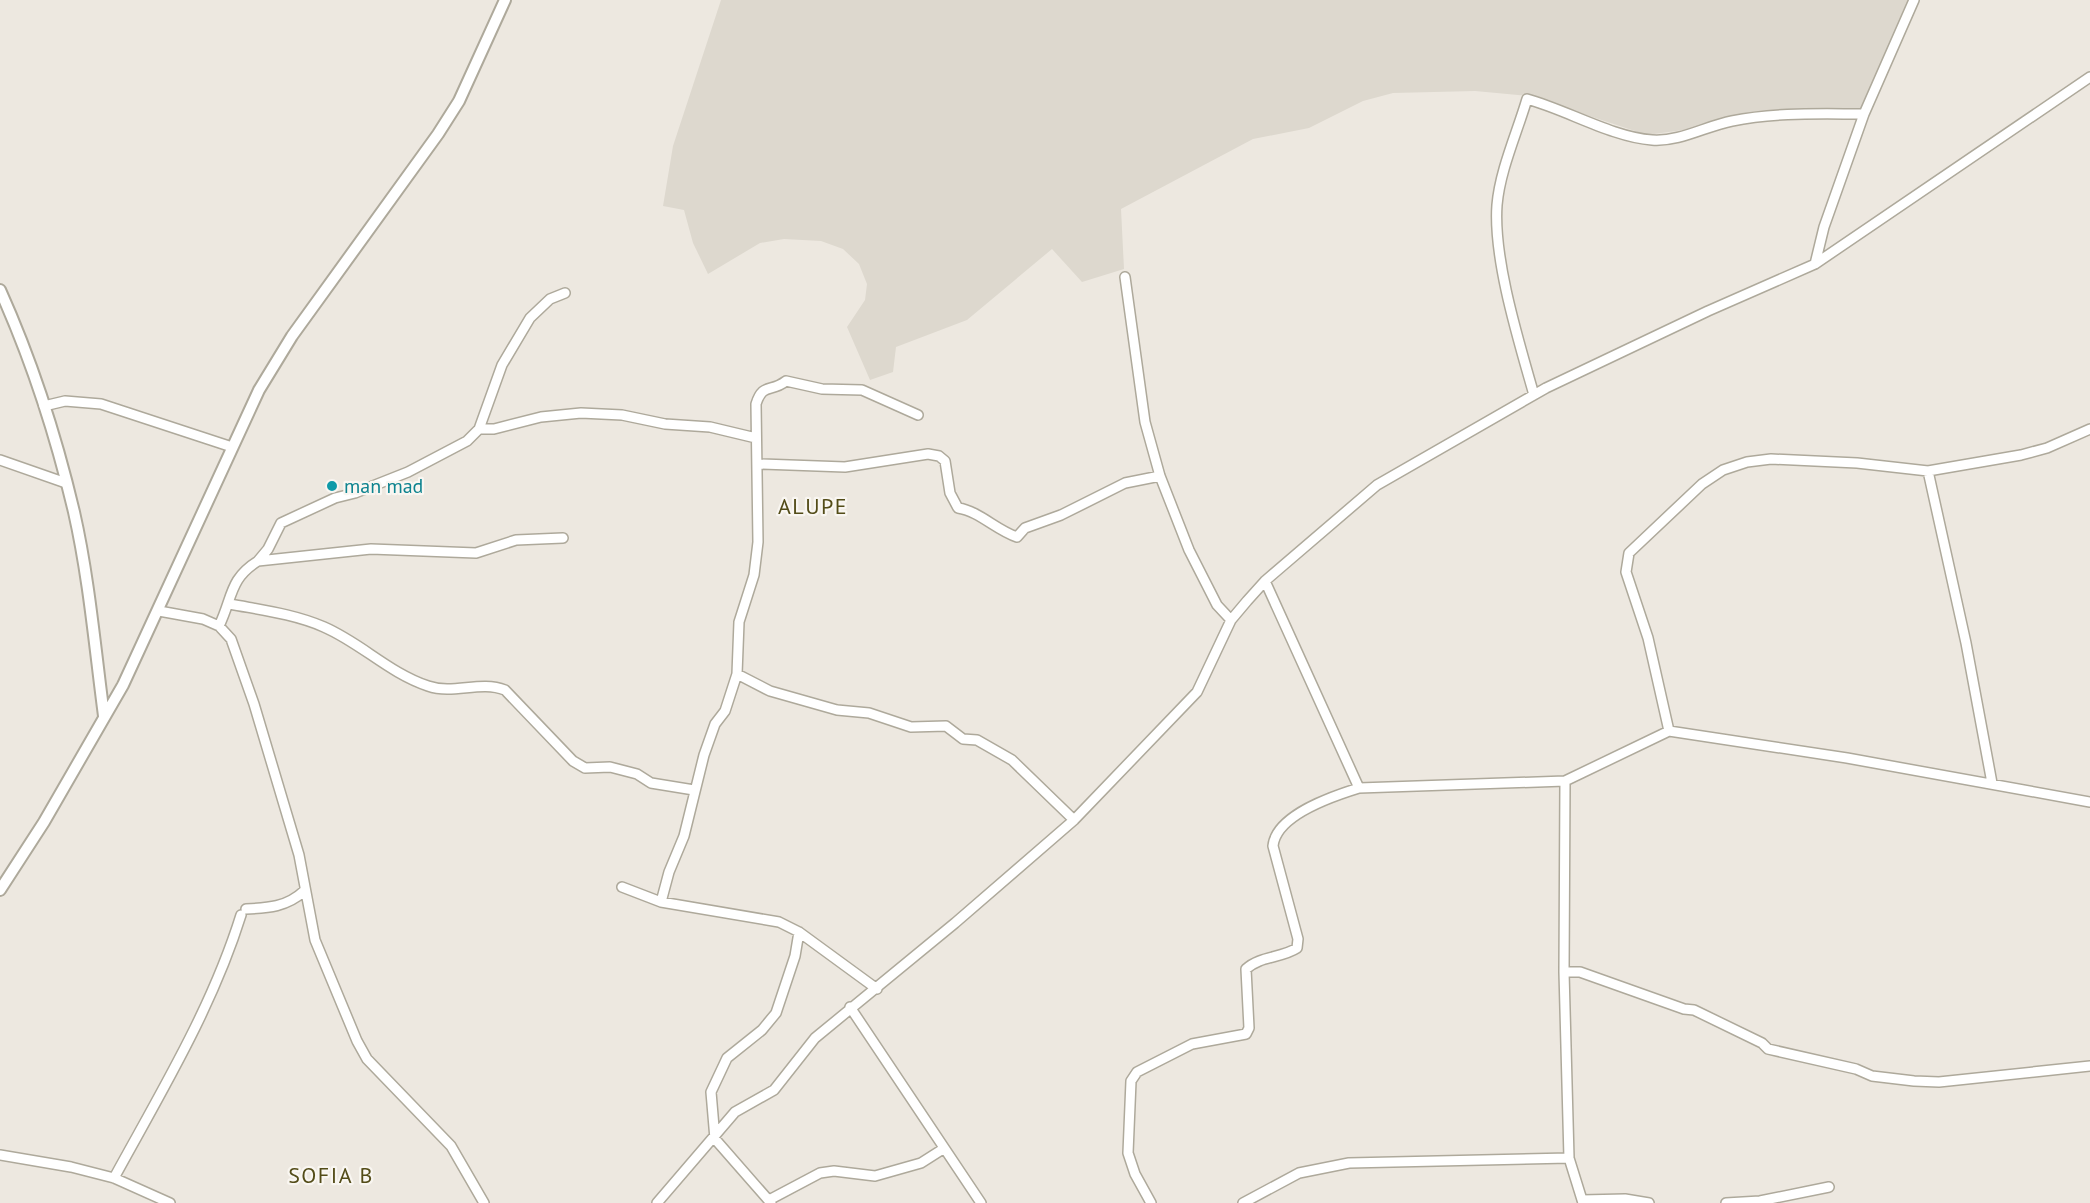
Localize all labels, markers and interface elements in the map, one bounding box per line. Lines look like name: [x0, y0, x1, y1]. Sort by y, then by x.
place label: man mad: [344, 473, 423, 499]
marker: man mad: [325, 479, 339, 493]
district label: ALUPE: [778, 492, 848, 520]
district label: SOFIA B: [288, 1161, 374, 1189]

